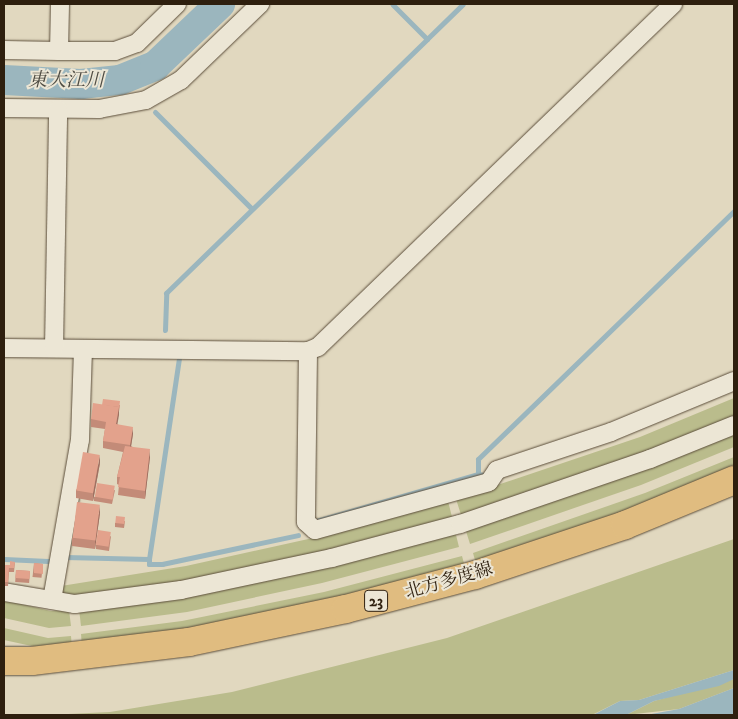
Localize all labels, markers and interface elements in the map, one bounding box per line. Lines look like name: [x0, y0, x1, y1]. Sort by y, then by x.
water label: 東大江川: [28, 70, 104, 92]
street label: 北方多度線: [403, 558, 495, 604]
road number: 23: [364, 588, 388, 614]

